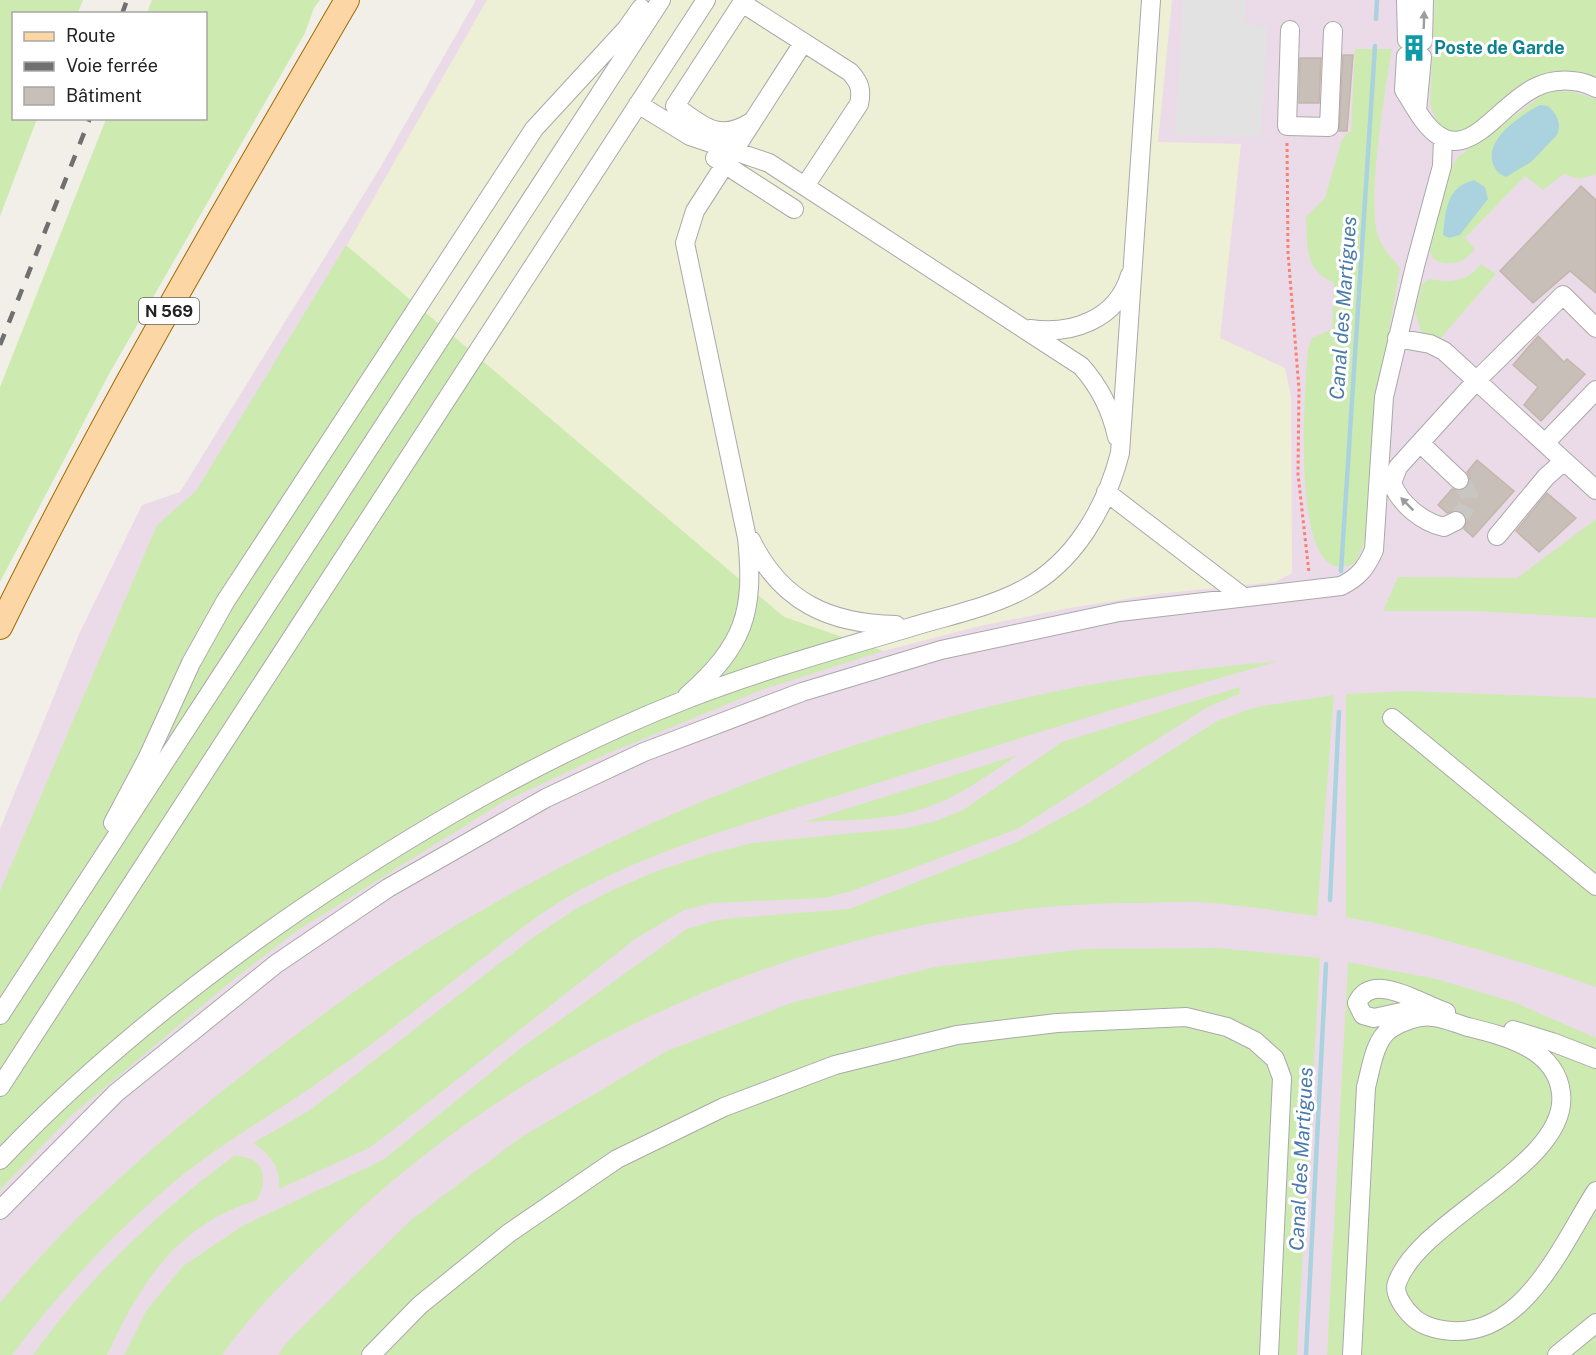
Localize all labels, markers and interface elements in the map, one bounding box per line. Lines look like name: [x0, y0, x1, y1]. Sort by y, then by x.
one-way arrow: [1419, 11, 1428, 30]
legend: [12, 12, 207, 120]
text: Route: [66, 25, 115, 46]
building icon: Poste de Garde: [1399, 33, 1429, 63]
place label: Poste de Garde: [1434, 37, 1565, 58]
text: Voie ferrée: [66, 55, 158, 76]
text: Bâtiment: [66, 85, 142, 106]
water label: Canal des Martigues: [1325, 215, 1361, 401]
road number: N 569: [139, 298, 199, 324]
one-way arrow: [1400, 497, 1414, 511]
water label: Canal des Martigues: [1284, 1066, 1318, 1251]

